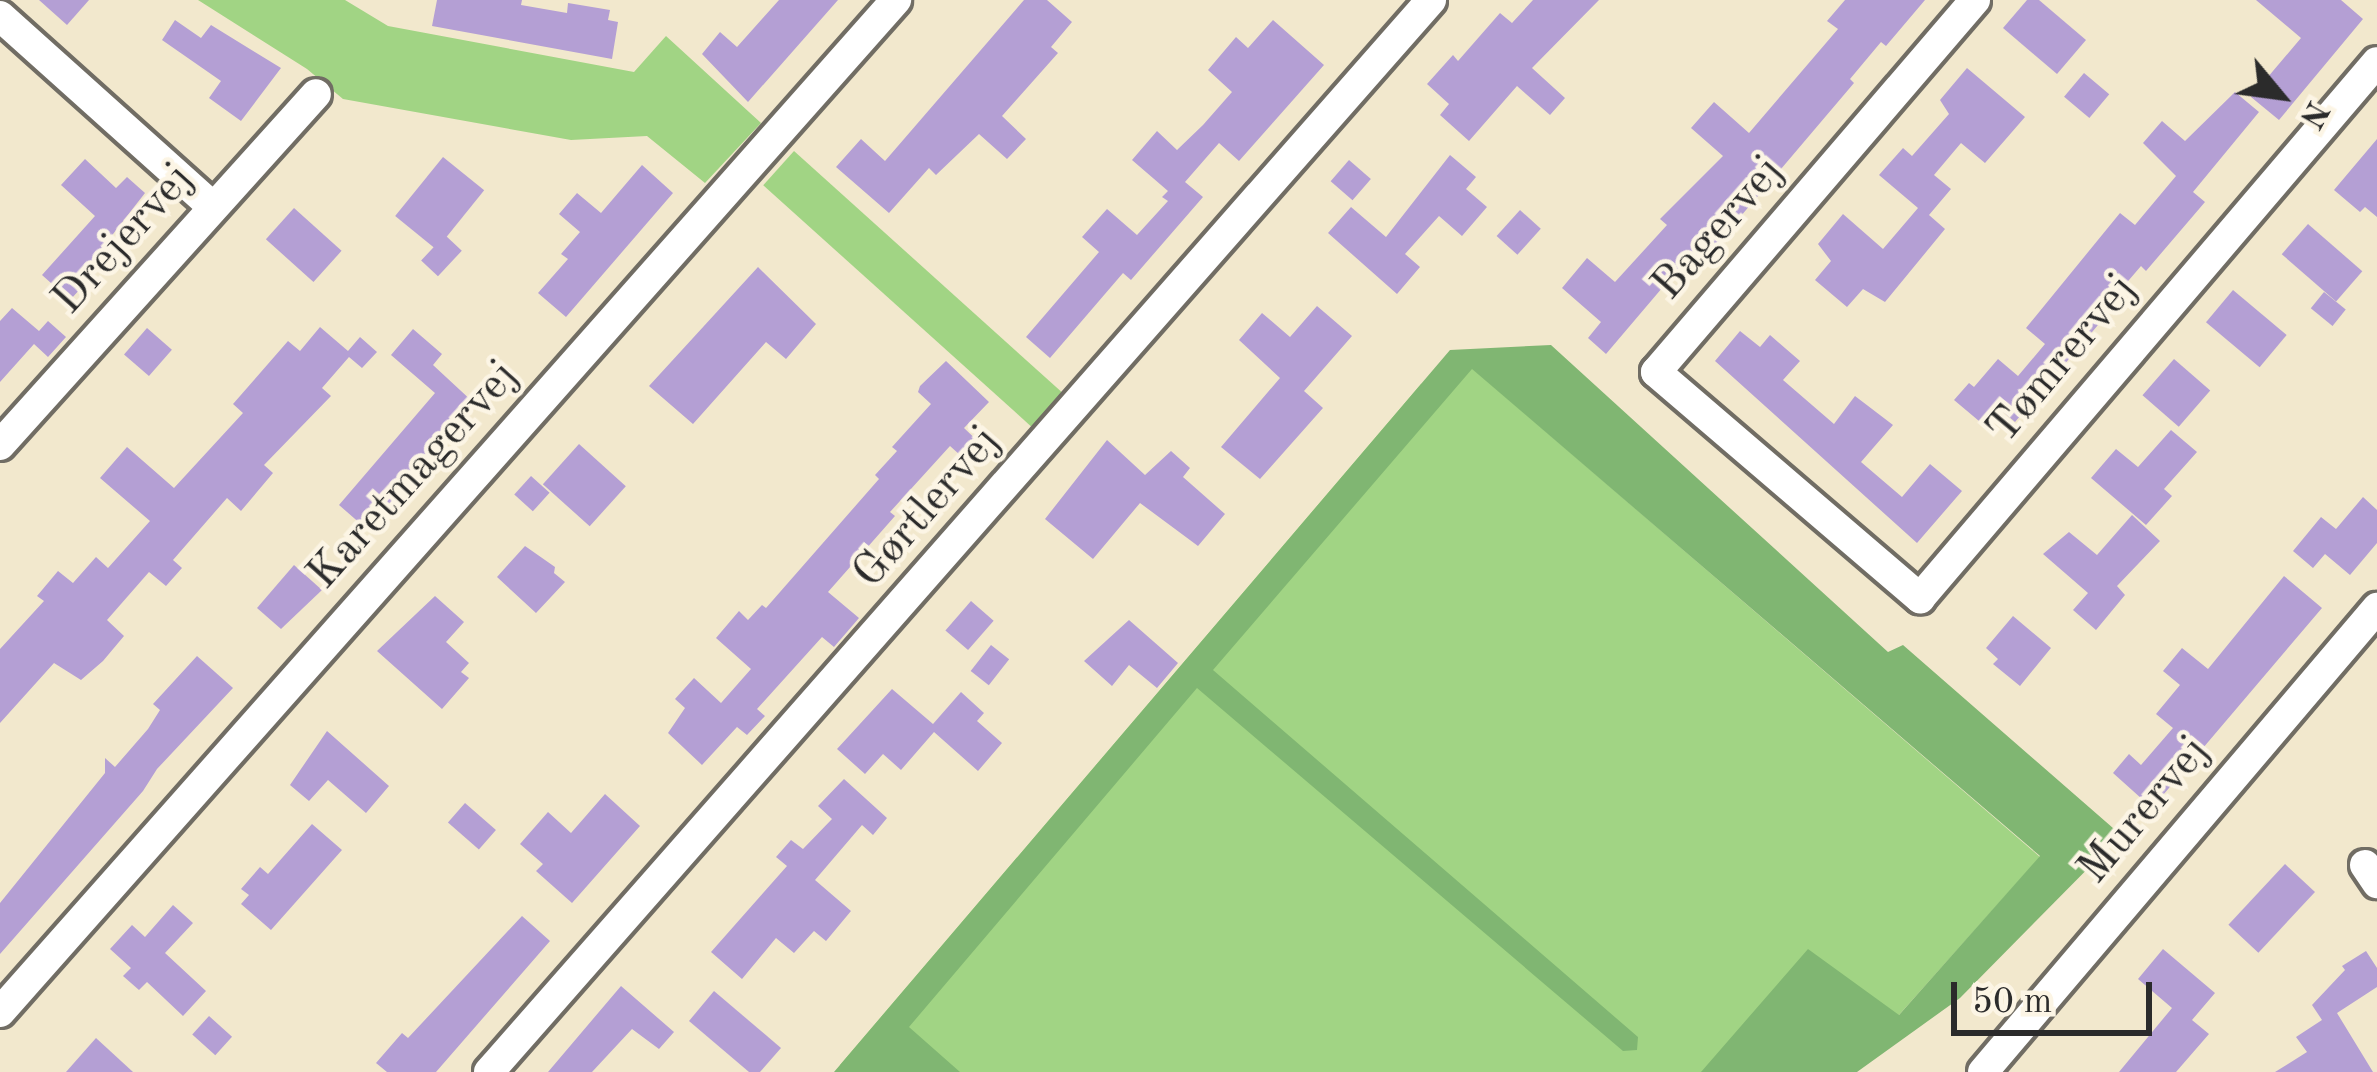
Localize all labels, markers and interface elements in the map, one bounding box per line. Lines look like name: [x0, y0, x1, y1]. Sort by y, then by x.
north arrow: [2221, 36, 2341, 156]
text: N: [2292, 95, 2333, 133]
street label: Bagervej: [1642, 146, 1796, 312]
street label: Drejervej: [42, 153, 206, 327]
street label: Tømrervej: [1977, 264, 2149, 456]
street label: Karetmagervej: [297, 350, 531, 602]
street label: Gørtlervej: [843, 416, 1013, 600]
street label: Murervej: [2068, 726, 2222, 896]
scale bar: [1957, 958, 2158, 1032]
text: 50 m: [1972, 985, 2052, 1021]

